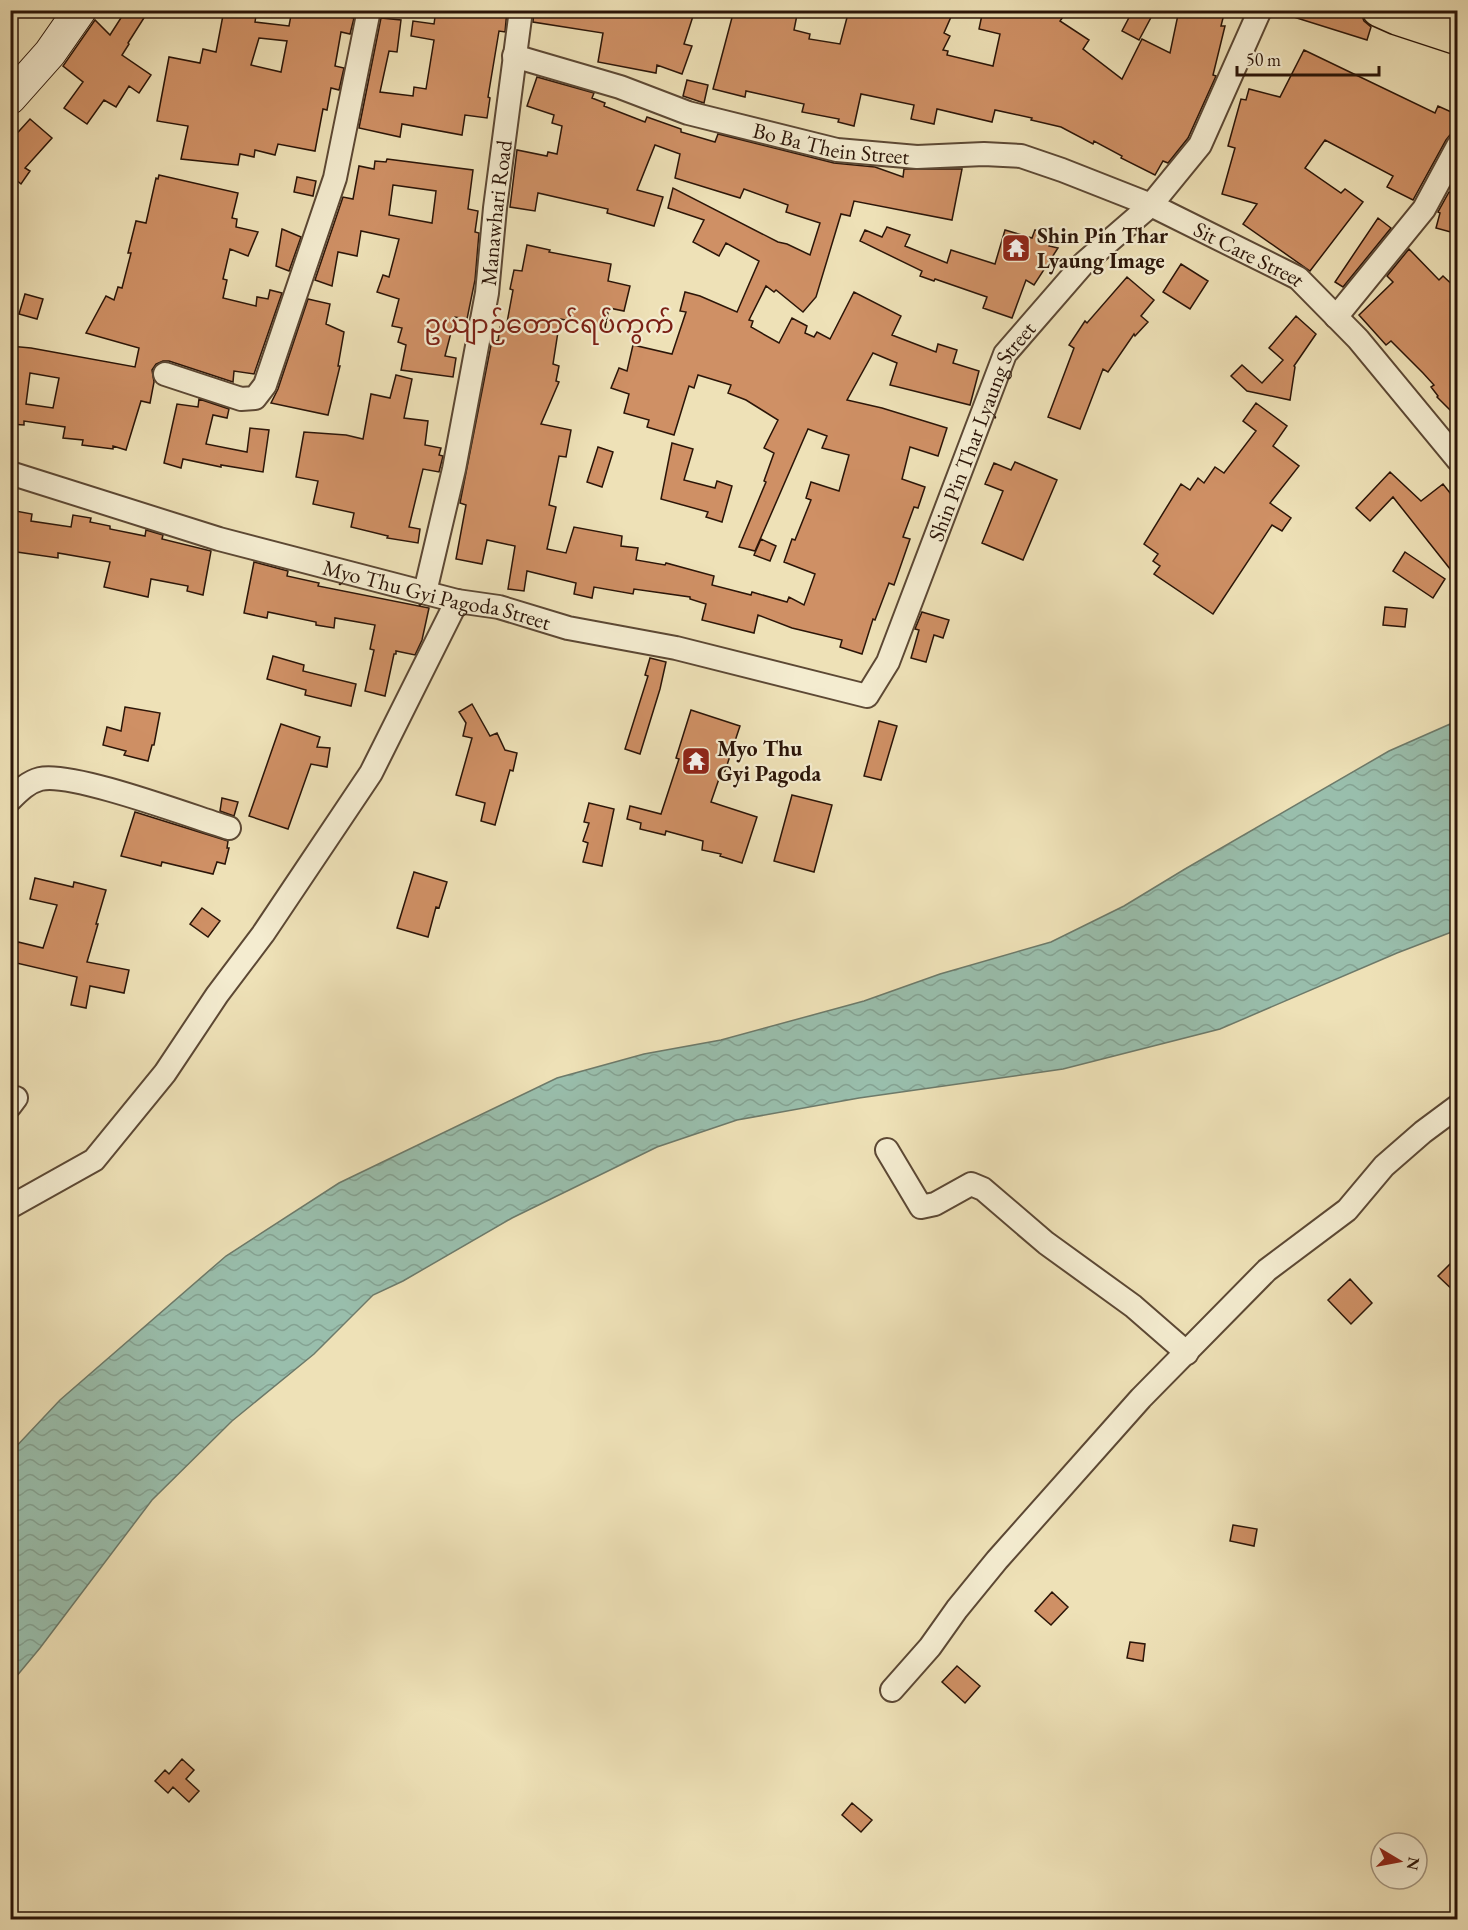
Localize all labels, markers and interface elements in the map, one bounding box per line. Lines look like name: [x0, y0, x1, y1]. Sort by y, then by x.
scale bar: [1237, 39, 1380, 77]
text: 50 m: [1246, 48, 1281, 71]
street label: Bo Ba Thein Street: [750, 115, 911, 171]
street label: Manawhari Road: [473, 137, 518, 287]
street label: Sit Care Street: [1189, 214, 1312, 292]
place label: Shin Pin Thar Lyaung Image: [1037, 221, 1169, 275]
temple icon: Shin Pin Thar Lyaung Image: [1000, 232, 1032, 264]
district label: ဥယျာဉ်တောင်ရပ်ကွက်: [424, 307, 674, 345]
street label: Shin Pin Thar Lyaung Street: [921, 315, 1042, 545]
street label: Myo Thu Gyi Pagoda Street: [320, 552, 554, 636]
place label: Myo Thu Gyi Pagoda: [717, 734, 822, 788]
temple icon: Myo Thu Gyi Pagoda: [680, 745, 712, 777]
north arrow: [1369, 1831, 1429, 1891]
text: N: [1402, 1855, 1425, 1872]

